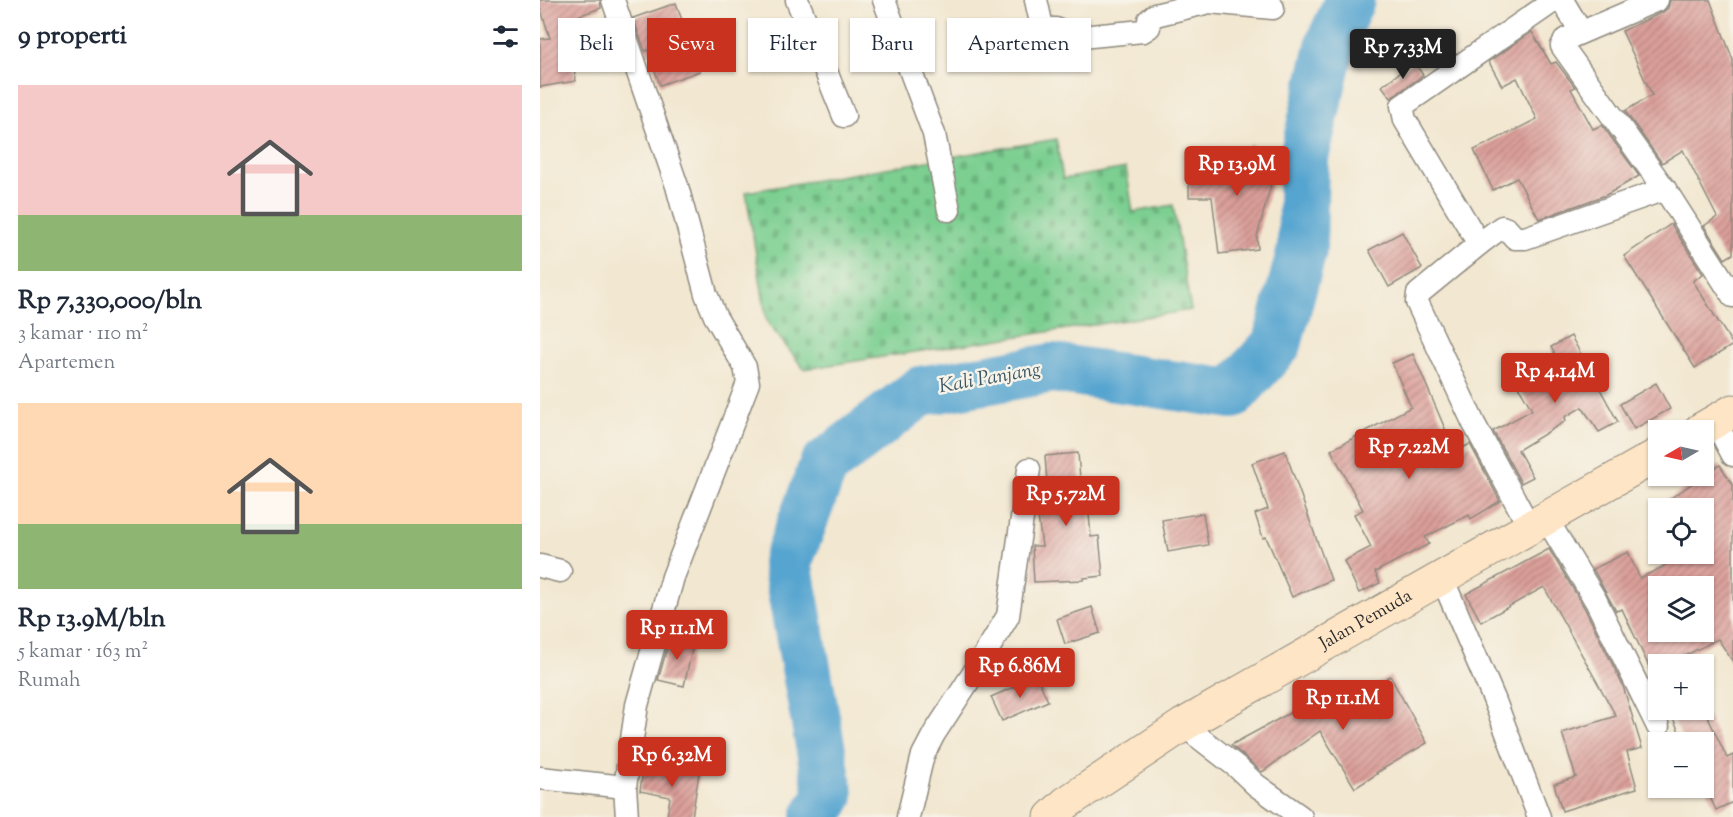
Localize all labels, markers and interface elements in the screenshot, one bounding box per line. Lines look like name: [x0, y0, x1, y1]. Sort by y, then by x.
text: 9 properti: [18, 18, 127, 55]
chip: Beli: [558, 18, 635, 72]
chip: Sewa: [647, 18, 736, 72]
chip: Filter: [748, 18, 838, 72]
chip: Baru: [850, 18, 935, 72]
chip: Apartemen: [947, 18, 1091, 72]
icon: filters: [489, 20, 522, 53]
pin: Rp 7.33M: [1341, 29, 1465, 80]
text: Rp 7.33M: [1364, 34, 1442, 63]
icon: home: [216, 124, 324, 232]
pin: Rp 13.9M: [1175, 146, 1299, 197]
text: Rp 13.9M: [1198, 151, 1276, 180]
text: Rp 7,330,000/bln: [18, 283, 202, 320]
text: 3 kamar · 110 m²: [18, 320, 149, 349]
text: Apartemen: [18, 349, 115, 378]
pin: Rp 4.14M: [1493, 353, 1617, 404]
water label: Kali Panjang: [937, 356, 1044, 402]
text: Rp 4.14M: [1515, 358, 1595, 387]
north arrow: [1648, 420, 1714, 486]
map controls: [1648, 420, 1714, 798]
pin: Rp 7.22M: [1347, 429, 1471, 480]
text: Rp 7.22M: [1369, 434, 1449, 463]
icon: home: [216, 442, 324, 550]
pin: Rp 5.72M: [1004, 476, 1128, 527]
text: Rp 5.72M: [1027, 481, 1105, 510]
button: locate: [1648, 498, 1714, 564]
button: layers: [1648, 576, 1714, 642]
street label: Jalan Pemuda: [1314, 584, 1417, 658]
text: Rp 13.9M/bln: [18, 601, 166, 638]
pin: Rp 11.1M: [615, 610, 739, 661]
text: Rp 11.1M: [640, 615, 714, 644]
text: 5 kamar · 163 m²: [18, 638, 148, 667]
pin: Rp 6.86M: [958, 648, 1082, 699]
text: Rp 6.86M: [979, 653, 1061, 682]
button: +: [1648, 654, 1714, 720]
text: Rumah: [18, 667, 81, 696]
pin: Rp 11.1M: [1281, 680, 1405, 731]
text: Rp 11.1M: [1306, 685, 1380, 714]
button: −: [1648, 732, 1714, 798]
pin: Rp 6.32M: [610, 737, 734, 788]
text: Rp 6.32M: [632, 742, 712, 771]

